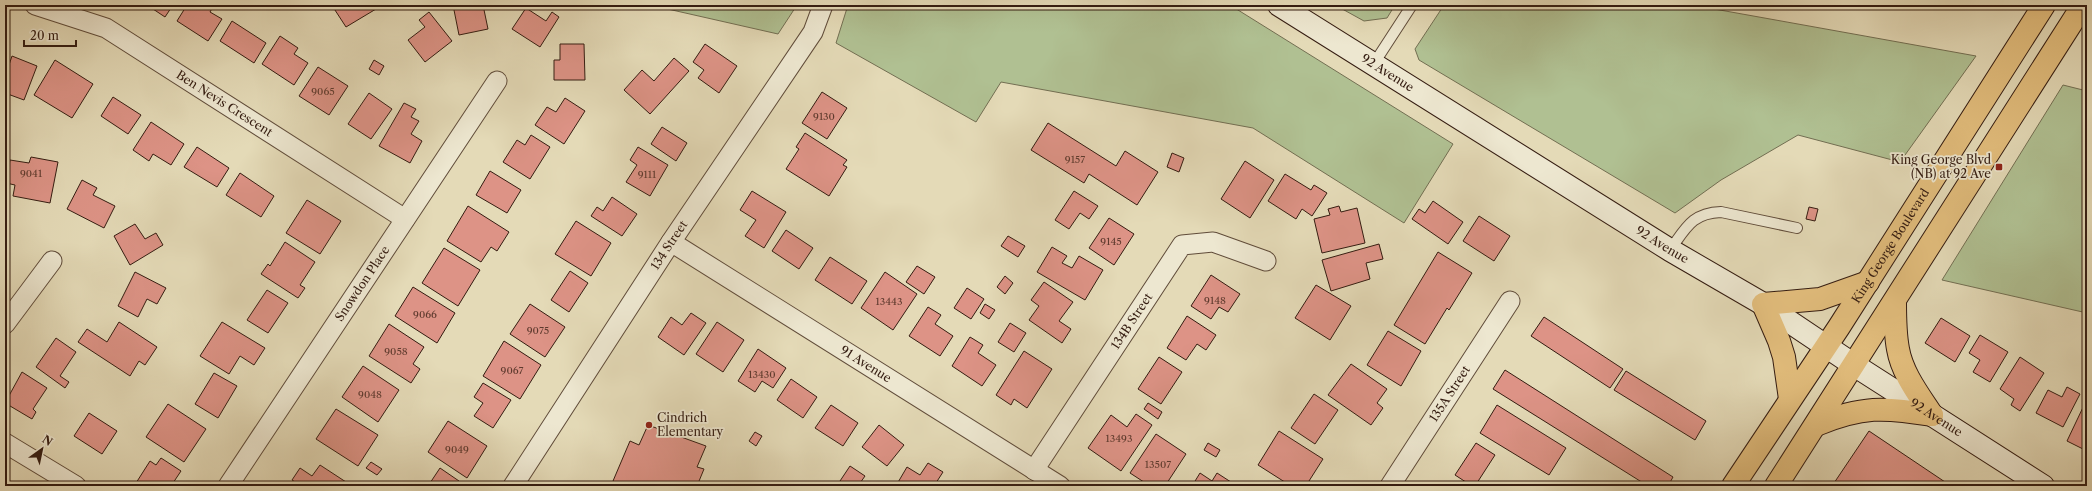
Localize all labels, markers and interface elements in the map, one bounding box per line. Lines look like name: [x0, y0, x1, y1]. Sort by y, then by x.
scale bar: [24, 22, 76, 48]
text: 20 m: [30, 28, 59, 43]
street label: 92 Avenue: [1359, 50, 1417, 95]
street label: Ben Nevis Crescent: [174, 67, 276, 140]
house number: 9065: [311, 85, 335, 98]
house number: 9130: [813, 110, 835, 123]
place label: King George Blvd (NB) at 92 Ave: [1891, 152, 1992, 181]
house number: 9157: [1065, 153, 1085, 166]
marker: King George Blvd (NB) at 92 Ave: [1994, 162, 2004, 172]
house number: 9041: [20, 167, 43, 180]
house number: 9111: [638, 168, 657, 181]
street label: King George Boulevard: [1848, 185, 1932, 306]
street label: 134 Street: [647, 217, 691, 272]
street label: 92 Avenue: [1633, 222, 1692, 266]
house number: 9145: [1100, 235, 1122, 248]
street label: Snowdon Place: [332, 242, 393, 324]
street label: 134B Street: [1107, 289, 1156, 352]
house number: 9148: [1204, 294, 1226, 307]
house number: 13443: [876, 295, 902, 308]
house number: 9066: [413, 308, 437, 321]
house number: 9075: [527, 324, 549, 337]
street label: 91 Avenue: [838, 342, 895, 386]
house number: 9058: [384, 345, 408, 358]
street label: 135A Street: [1426, 362, 1474, 424]
house number: 9067: [501, 364, 523, 377]
house number: 13430: [748, 368, 776, 381]
house number: 9048: [358, 388, 382, 401]
street label: 92 Avenue: [1907, 395, 1966, 440]
place label: Cindrich Elementary: [657, 410, 724, 439]
marker: Cindrich Elementary: [644, 420, 654, 430]
north arrow: [22, 429, 62, 469]
text: N: [40, 432, 56, 449]
house number: 13493: [1106, 432, 1132, 445]
house number: 9049: [445, 443, 469, 456]
house number: 13507: [1145, 458, 1171, 471]

